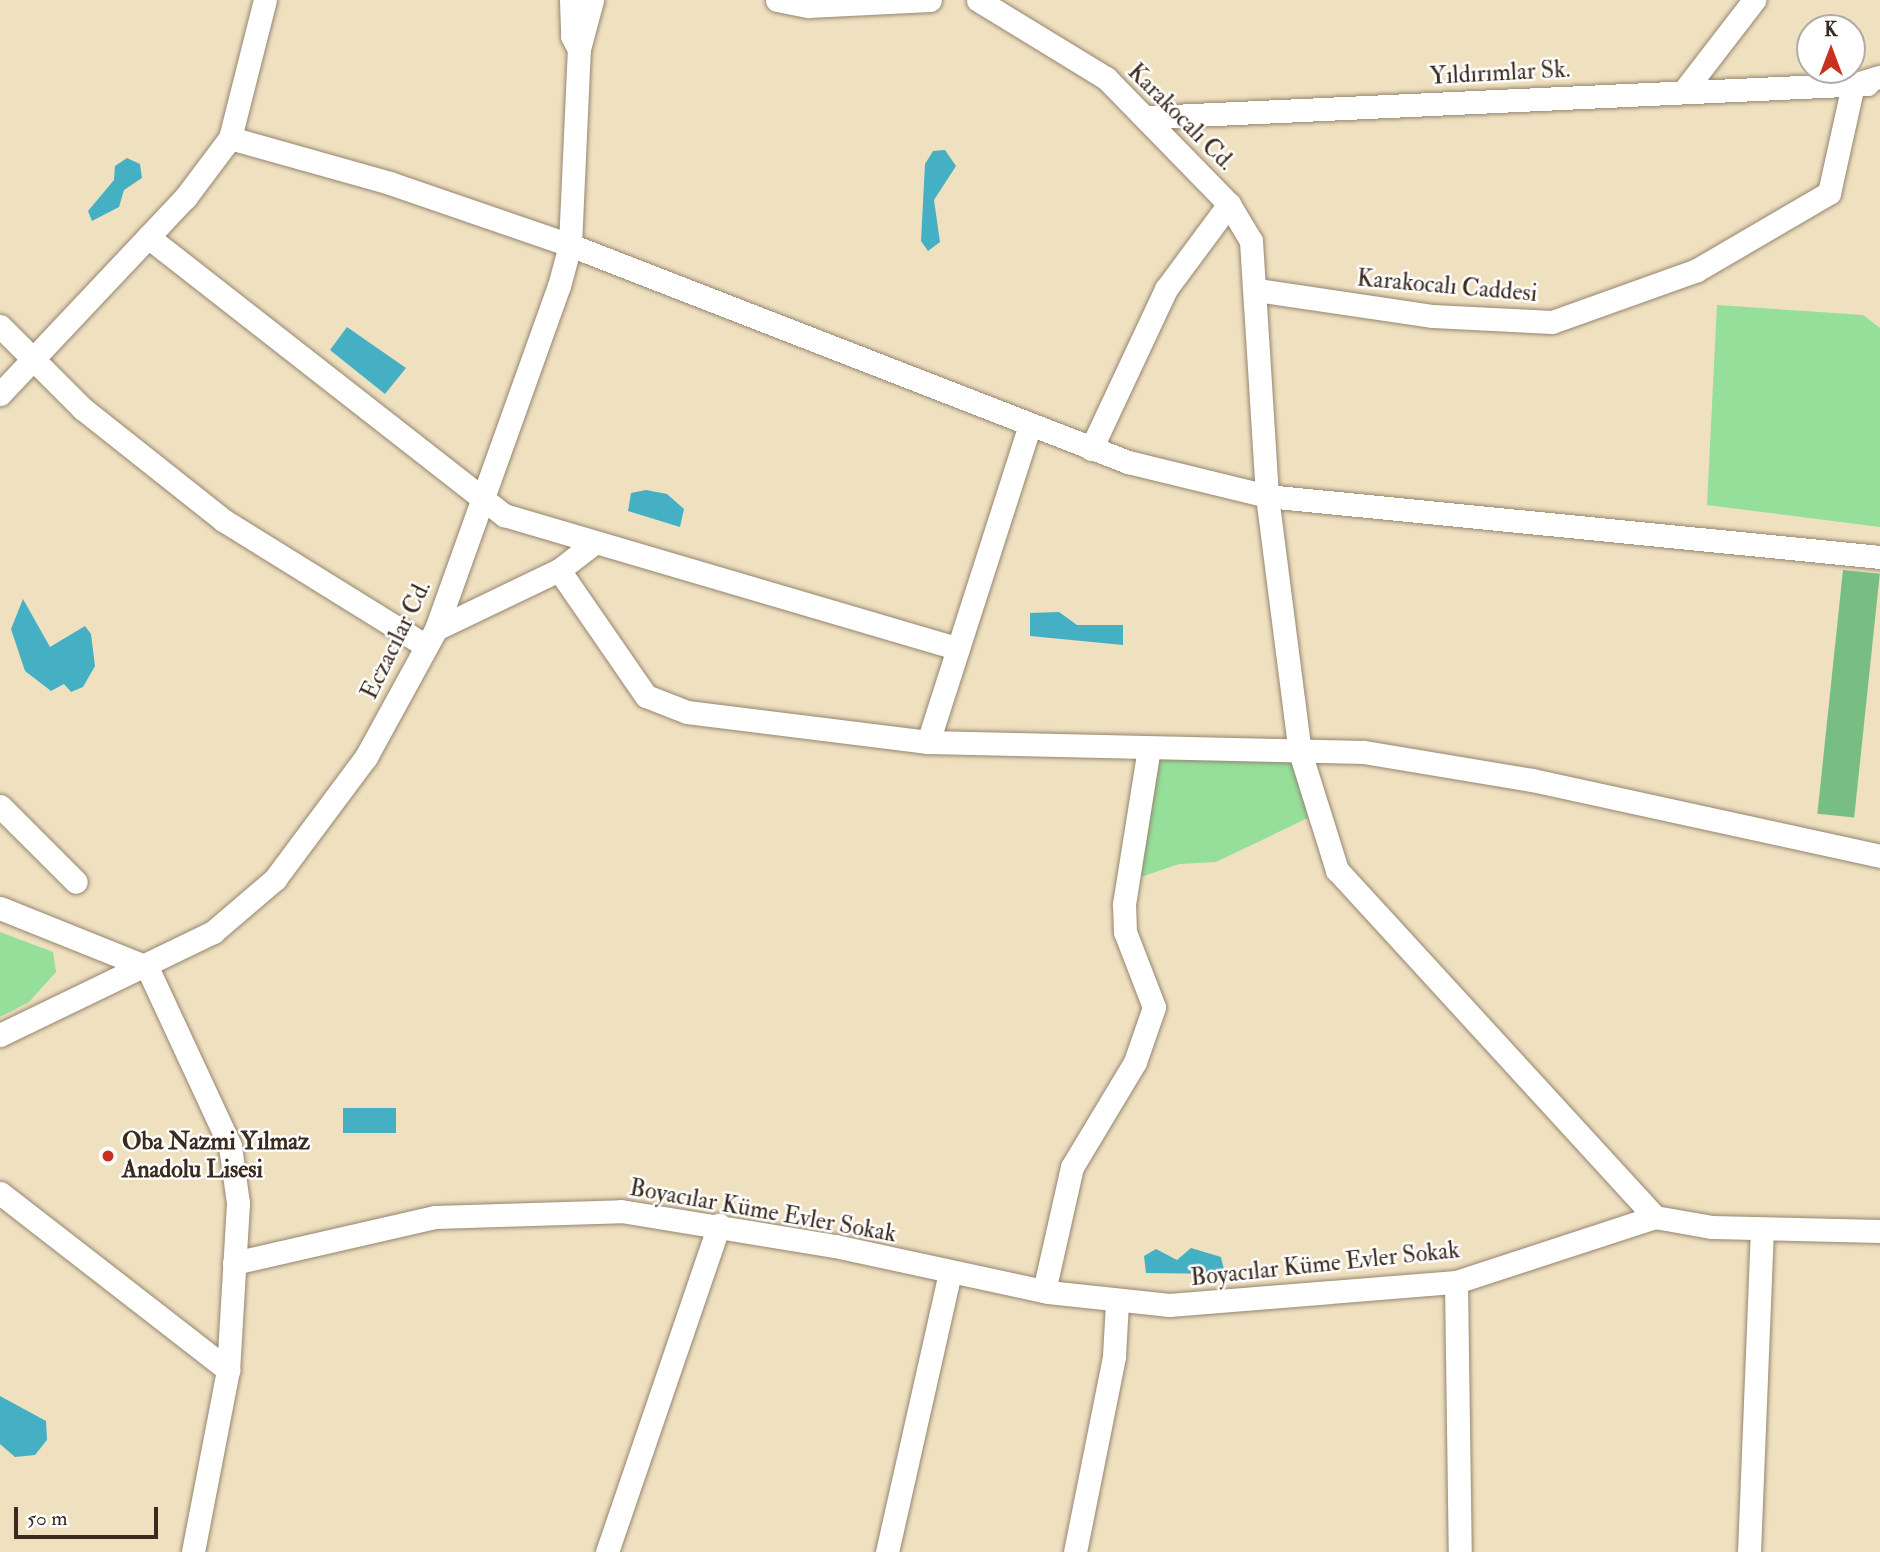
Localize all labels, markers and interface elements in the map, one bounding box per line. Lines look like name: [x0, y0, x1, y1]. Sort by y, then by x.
north arrow: [1796, 14, 1866, 84]
text: K: [1824, 18, 1838, 42]
street label: Yıldırımlar Sk.: [1429, 55, 1571, 91]
street label: Karakocalı Cd.: [1122, 58, 1240, 176]
street label: Karakocalı Caddesi: [1356, 264, 1538, 308]
street label: Eczacılar Cd.: [355, 576, 437, 704]
place label: Oba Nazmi Yılmaz Anadolu Lisesi: [122, 1128, 310, 1184]
marker: Oba Nazmi Yılmaz Anadolu Lisesi: [100, 1148, 116, 1164]
street label: Boyacılar Küme Evler Sokak: [627, 1173, 899, 1249]
street label: Boyacılar Küme Evler Sokak: [1189, 1236, 1461, 1292]
scale bar: [18, 1492, 161, 1536]
text: 50 m: [27, 1505, 68, 1532]

